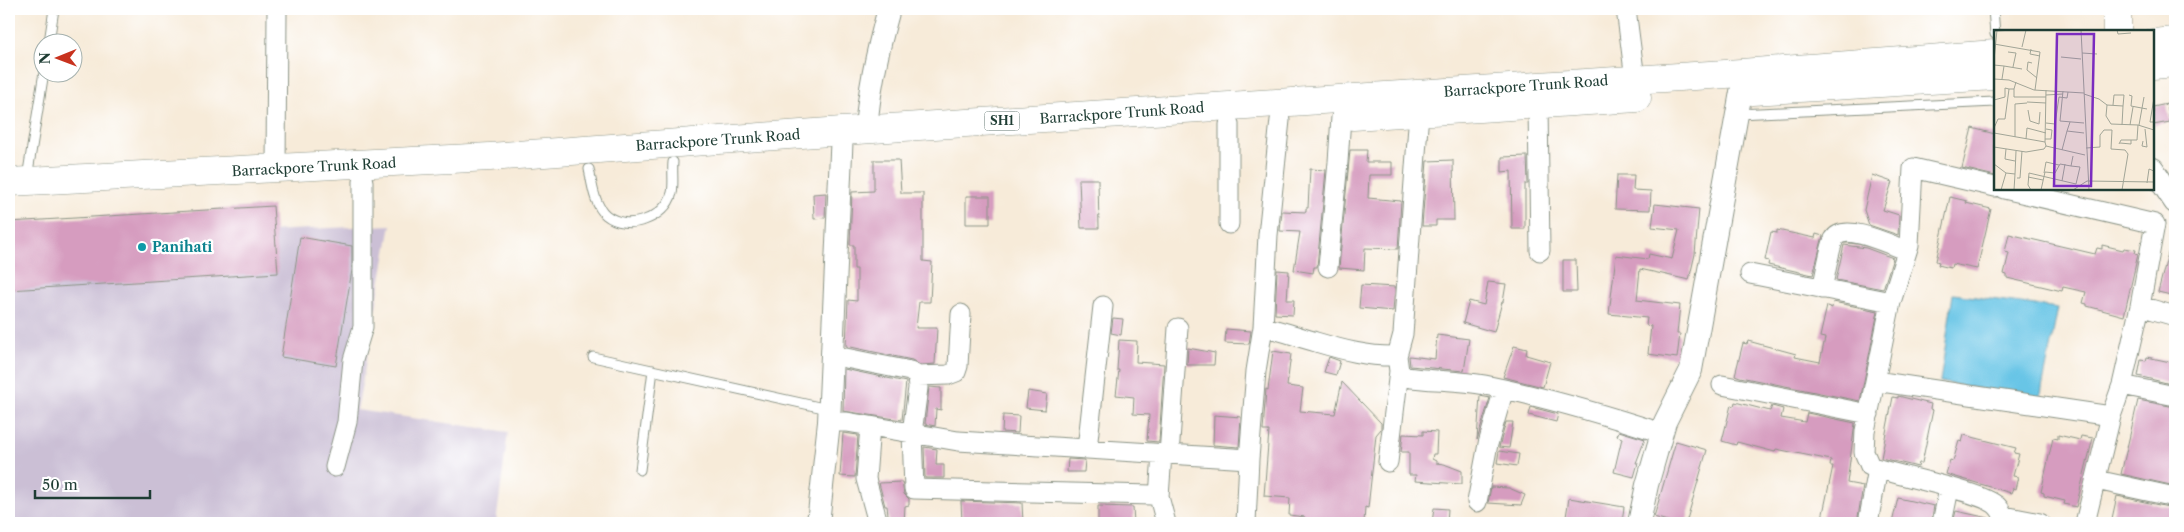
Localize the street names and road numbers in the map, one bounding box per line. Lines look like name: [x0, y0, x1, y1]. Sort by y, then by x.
street label: Barrackpore Trunk Road: [1443, 71, 1609, 101]
street label: Barrackpore Trunk Road: [1039, 98, 1205, 128]
road number: SH1: [984, 112, 1020, 130]
street label: Barrackpore Trunk Road: [635, 125, 801, 155]
street label: Barrackpore Trunk Road: [231, 154, 397, 180]

